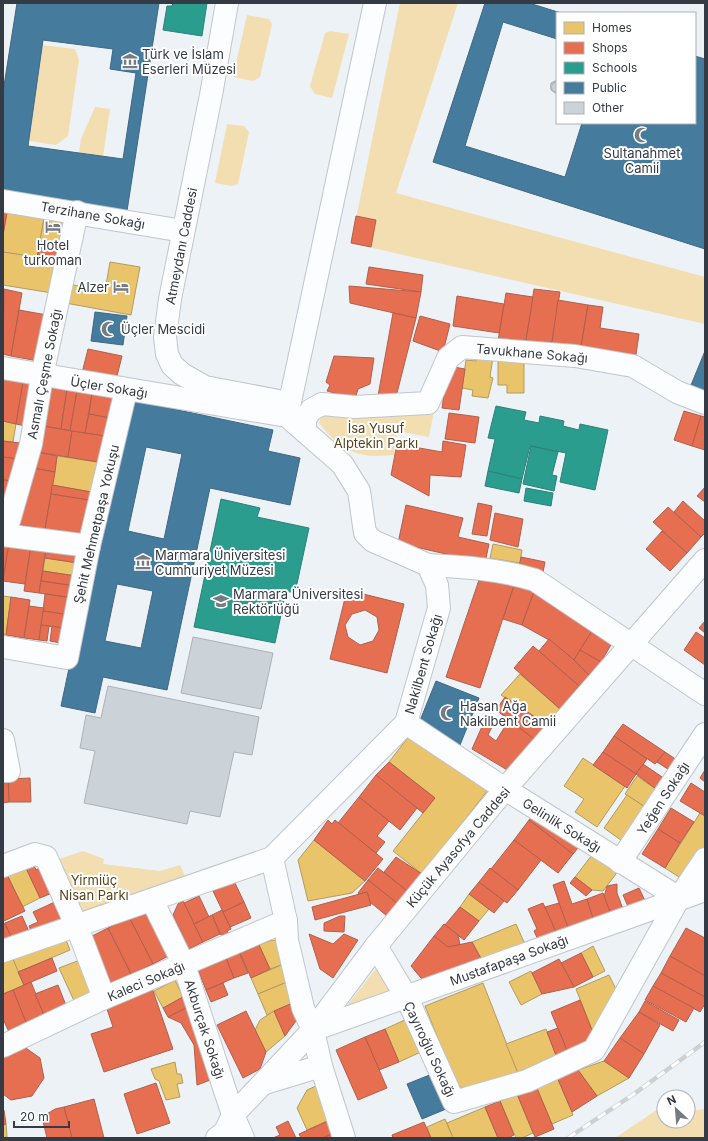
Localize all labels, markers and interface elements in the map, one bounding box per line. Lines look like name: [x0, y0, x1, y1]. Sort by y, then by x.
legend: [556, 12, 696, 124]
text: Homes: [592, 20, 632, 35]
text: Shops: [592, 40, 628, 55]
place label: Türk ve İslam Eserleri Müzesi: [142, 46, 236, 77]
museum icon: Türk ve İslam Eserleri Müzesi: [121, 52, 139, 70]
text: Schools: [592, 60, 637, 75]
text: Public: [592, 80, 627, 95]
text: Other: [592, 100, 624, 115]
mosque icon: Sultanahmet Camii: [633, 126, 651, 144]
place label: Sultanahmet Camii: [604, 145, 680, 176]
street label: Atmeydanı Caddesi: [162, 186, 200, 306]
street label: Terzihane Sokağı: [40, 198, 146, 232]
hotel icon: Hotel turkoman: [44, 218, 62, 236]
place label: Hotel turkoman: [24, 237, 82, 268]
hotel icon: Alzer: [112, 278, 130, 296]
place label: Alzer: [77, 279, 109, 295]
street label: Asmalı Çeşme Sokağı: [23, 307, 65, 441]
mosque icon: Üçler Mescidi: [100, 320, 118, 338]
place label: Üçler Mescidi: [121, 321, 205, 337]
street label: Tavukhane Sokağı: [475, 340, 589, 366]
street label: Üçler Sokağı: [69, 373, 149, 401]
park label: İsa Yusuf Alptekin Parkı: [334, 420, 418, 451]
street label: Şehit Mehmetpaşa Yokuşu: [70, 443, 122, 605]
place label: Marmara Üniversitesi Cumhuriyet Müzesi: [155, 547, 285, 578]
museum icon: Marmara Üniversitesi Cumhuriyet Müzesi: [134, 553, 152, 571]
place label: Marmara Üniversitesi Rektörlüğü: [233, 586, 363, 617]
school or university icon: Marmara Üniversitesi Rektörlüğü: [212, 592, 230, 610]
street label: Nakilbent Sokağı: [401, 612, 445, 716]
place label: Hasan Ağa Nakilbent Camii: [460, 698, 556, 729]
mosque icon: Hasan Ağa Nakilbent Camii: [439, 704, 457, 722]
street label: Yeğen Sokağı: [633, 758, 693, 838]
street label: Küçük Ayasofya Caddesi: [403, 783, 513, 911]
street label: Gelinlik Sokağı: [520, 794, 604, 856]
park label: Yirmiüç Nisan Parkı: [59, 872, 129, 903]
street label: Mustafapaşa Sokağı: [448, 931, 570, 989]
street label: Kaleci Sokağı: [105, 957, 187, 1005]
street label: Akburçak Sokağı: [181, 977, 229, 1081]
street label: Çayıroğlu Sokağı: [401, 999, 459, 1099]
north arrow: [656, 1089, 696, 1129]
text: N: [665, 1092, 678, 1108]
scale bar: [14, 1103, 69, 1129]
text: 20 m: [20, 1109, 49, 1124]

